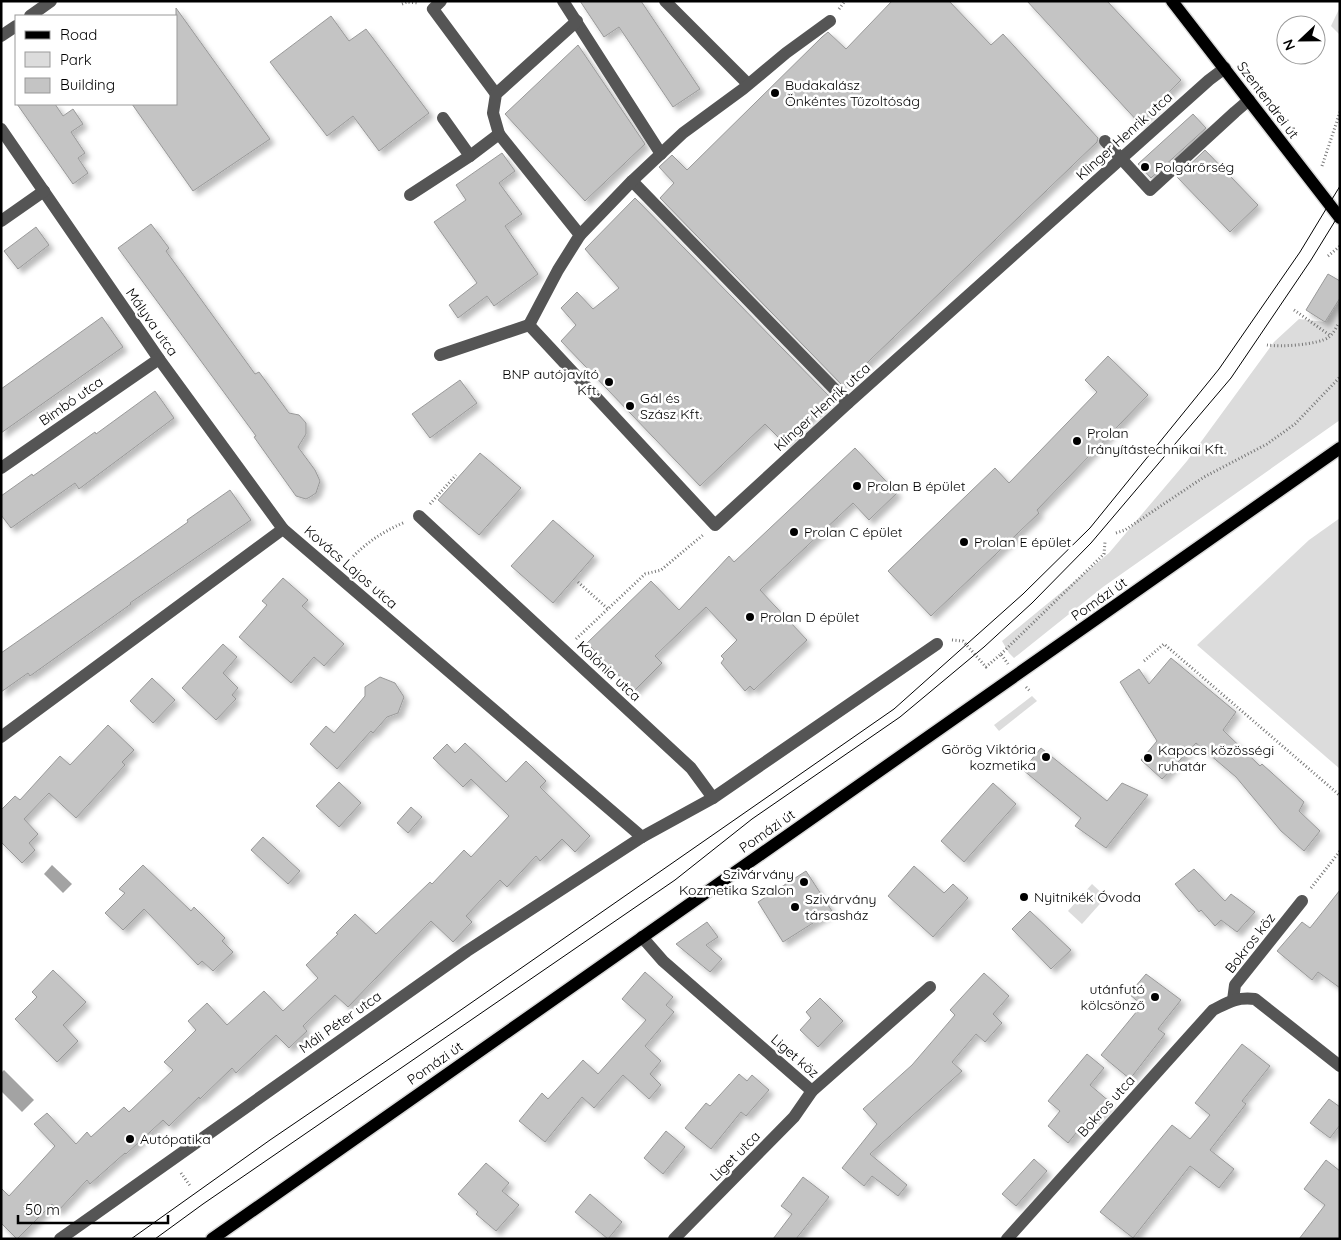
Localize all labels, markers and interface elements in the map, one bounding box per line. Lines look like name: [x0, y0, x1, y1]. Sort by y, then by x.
legend: [15, 15, 178, 105]
north arrow: [1276, 15, 1326, 65]
text: Road: [60, 25, 97, 44]
text: N: [1279, 37, 1299, 53]
text: Park: [60, 50, 92, 69]
street label: Szentendrei út: [1233, 58, 1303, 142]
text: Building: [60, 75, 115, 94]
place label: Budakalász Önkéntes Tűzoltóság: [785, 76, 920, 110]
marker: Budakalász Önkéntes Tűzoltóság: [769, 87, 781, 99]
street label: Klinger Henrik utca: [1072, 88, 1176, 184]
place label: Polgárőrség: [1155, 158, 1234, 176]
marker: Polgárőrség: [1139, 161, 1151, 173]
street label: Mályva utca: [122, 284, 182, 360]
street label: Klinger Henrik utca: [770, 359, 874, 455]
place label: BNP autójavító Kft.: [502, 365, 599, 399]
street label: Bimbó utca: [36, 372, 106, 430]
marker: BNP autójavító Kft.: [603, 376, 615, 388]
place label: Gál és Szász Kft.: [640, 389, 702, 423]
marker: Gál és Szász Kft.: [624, 400, 636, 412]
place label: Prolan Irányítástechnikai Kft.: [1087, 424, 1226, 458]
marker: Prolan Irányítástechnikai Kft.: [1071, 435, 1083, 447]
place label: Prolan B épület: [867, 477, 966, 495]
marker: Prolan B épület: [851, 480, 863, 492]
street label: Kovács Lajos utca: [301, 522, 401, 612]
place label: Prolan C épület: [804, 523, 903, 541]
marker: Prolan C épület: [788, 526, 800, 538]
place label: Prolan E épület: [974, 533, 1072, 551]
marker: Prolan E épület: [958, 536, 970, 548]
street label: Pomázi út: [1068, 573, 1131, 625]
place label: Prolan D épület: [760, 608, 860, 626]
marker: Prolan D épület: [744, 611, 756, 623]
street label: Kolónia utca: [573, 637, 645, 705]
place label: Görög Viktória kozmetika: [942, 740, 1036, 774]
place label: Kapocs közösségi ruhatár: [1158, 741, 1274, 775]
marker: Görög Viktória kozmetika: [1040, 751, 1052, 763]
marker: Kapocs közösségi ruhatár: [1142, 752, 1154, 764]
street label: Pomázi út: [736, 805, 799, 857]
place label: Szivárvány Kozmetika Szalon: [679, 865, 794, 899]
marker: Szivárvány Kozmetika Szalon: [798, 876, 810, 888]
place label: Nyitnikék Óvoda: [1034, 888, 1141, 906]
place label: Szivárvány társasház: [805, 890, 876, 924]
marker: Nyitnikék Óvoda: [1018, 891, 1030, 903]
marker: Szivárvány társasház: [789, 901, 801, 913]
street label: Bokros köz: [1221, 909, 1279, 977]
place label: utánfutó kölcsönző: [1080, 980, 1145, 1014]
street label: Máli Péter utca: [295, 987, 385, 1057]
marker: utánfutó kölcsönző: [1149, 991, 1161, 1003]
street label: Liget köz: [767, 1030, 823, 1082]
street label: Pomázi út: [404, 1037, 467, 1089]
street label: Bokros utca: [1073, 1071, 1139, 1141]
street label: Liget utca: [706, 1127, 764, 1185]
place label: Autópatika: [140, 1130, 211, 1148]
marker: Autópatika: [124, 1133, 136, 1145]
scale bar: [18, 1192, 168, 1224]
text: 50 m: [25, 1200, 60, 1219]

